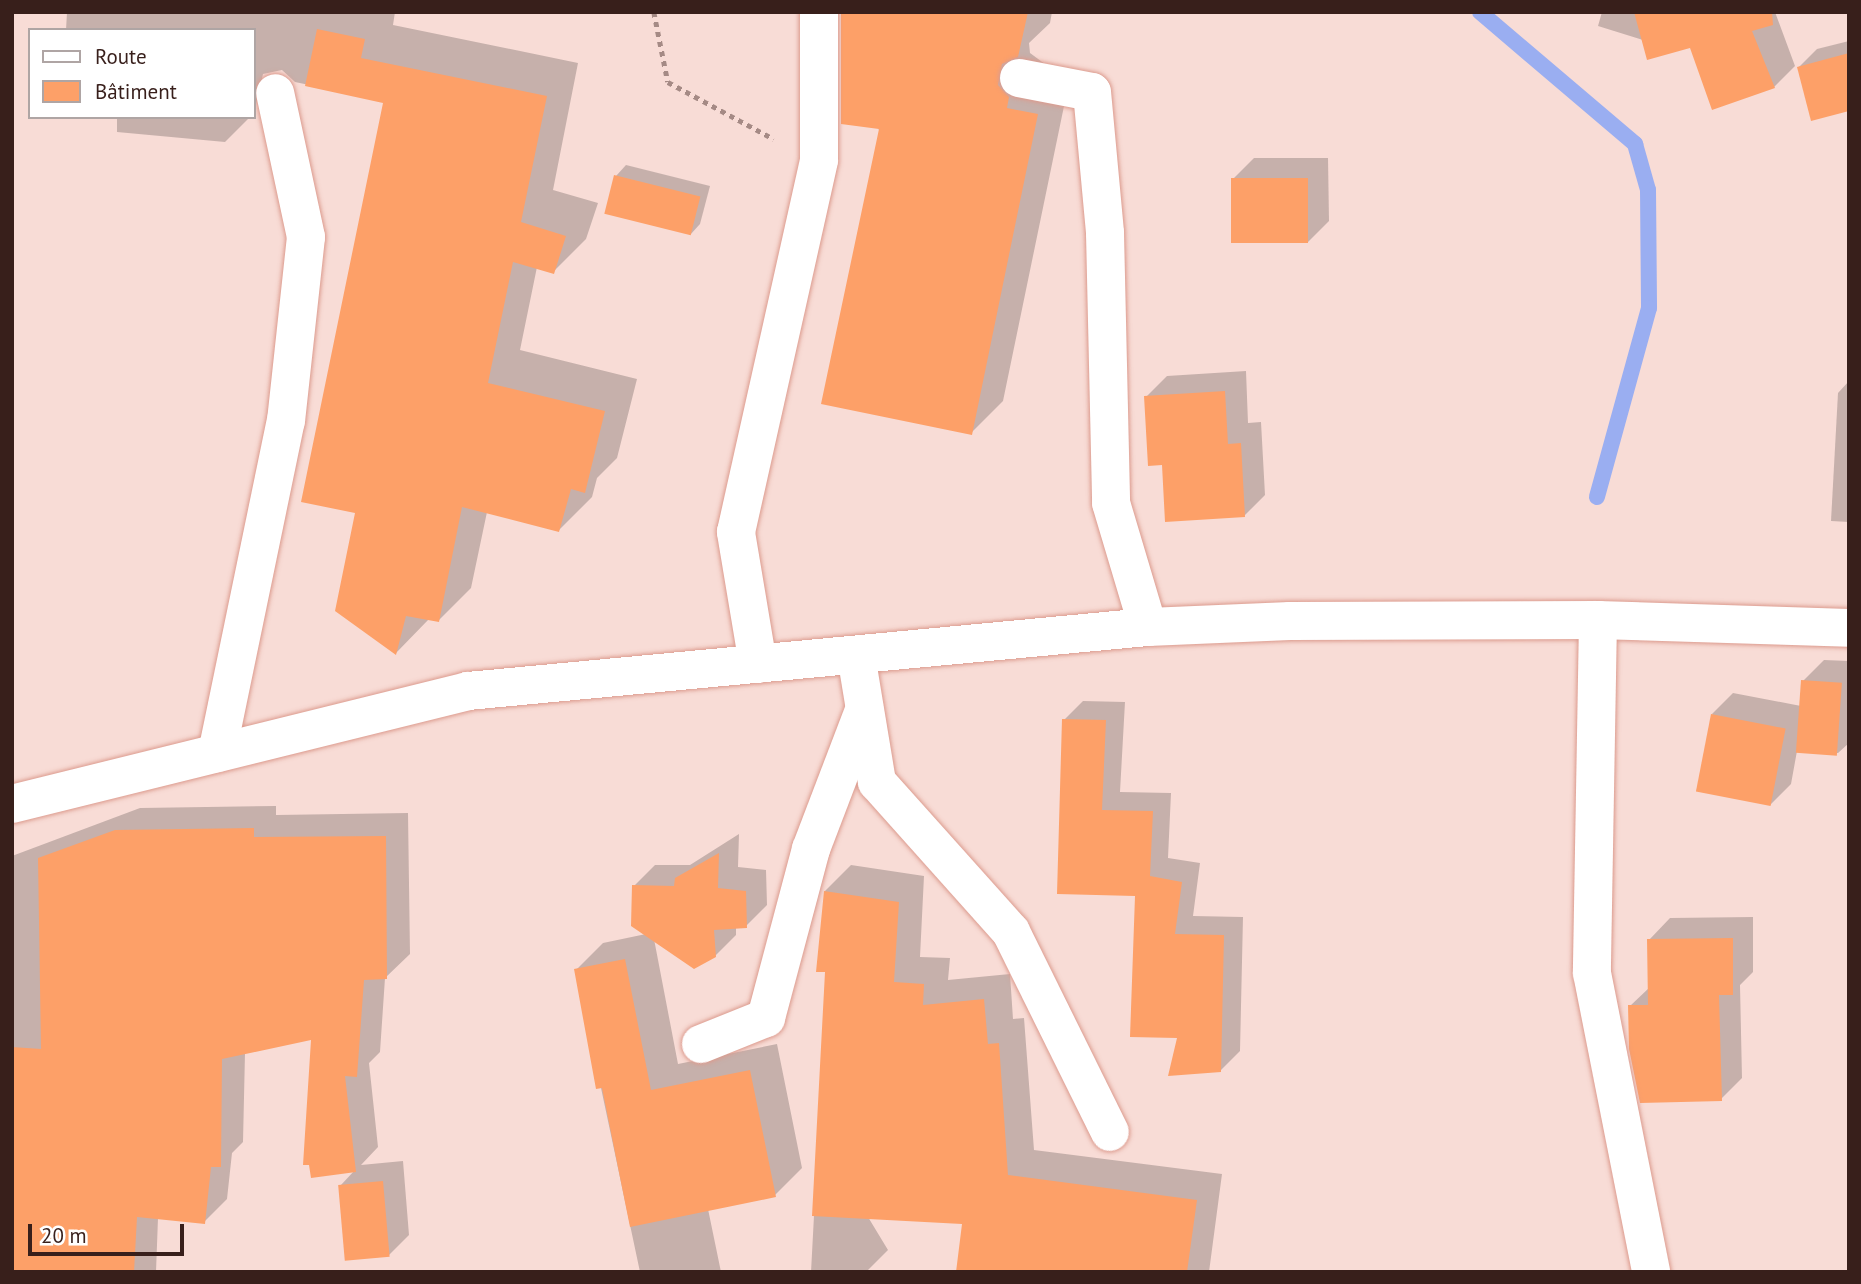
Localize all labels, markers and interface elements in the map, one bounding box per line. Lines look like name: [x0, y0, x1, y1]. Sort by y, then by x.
legend: [28, 28, 256, 119]
text: Route: [95, 43, 147, 70]
text: Bâtiment: [95, 78, 177, 105]
scale bar: [32, 1210, 187, 1254]
text: 20 m: [41, 1222, 87, 1249]

